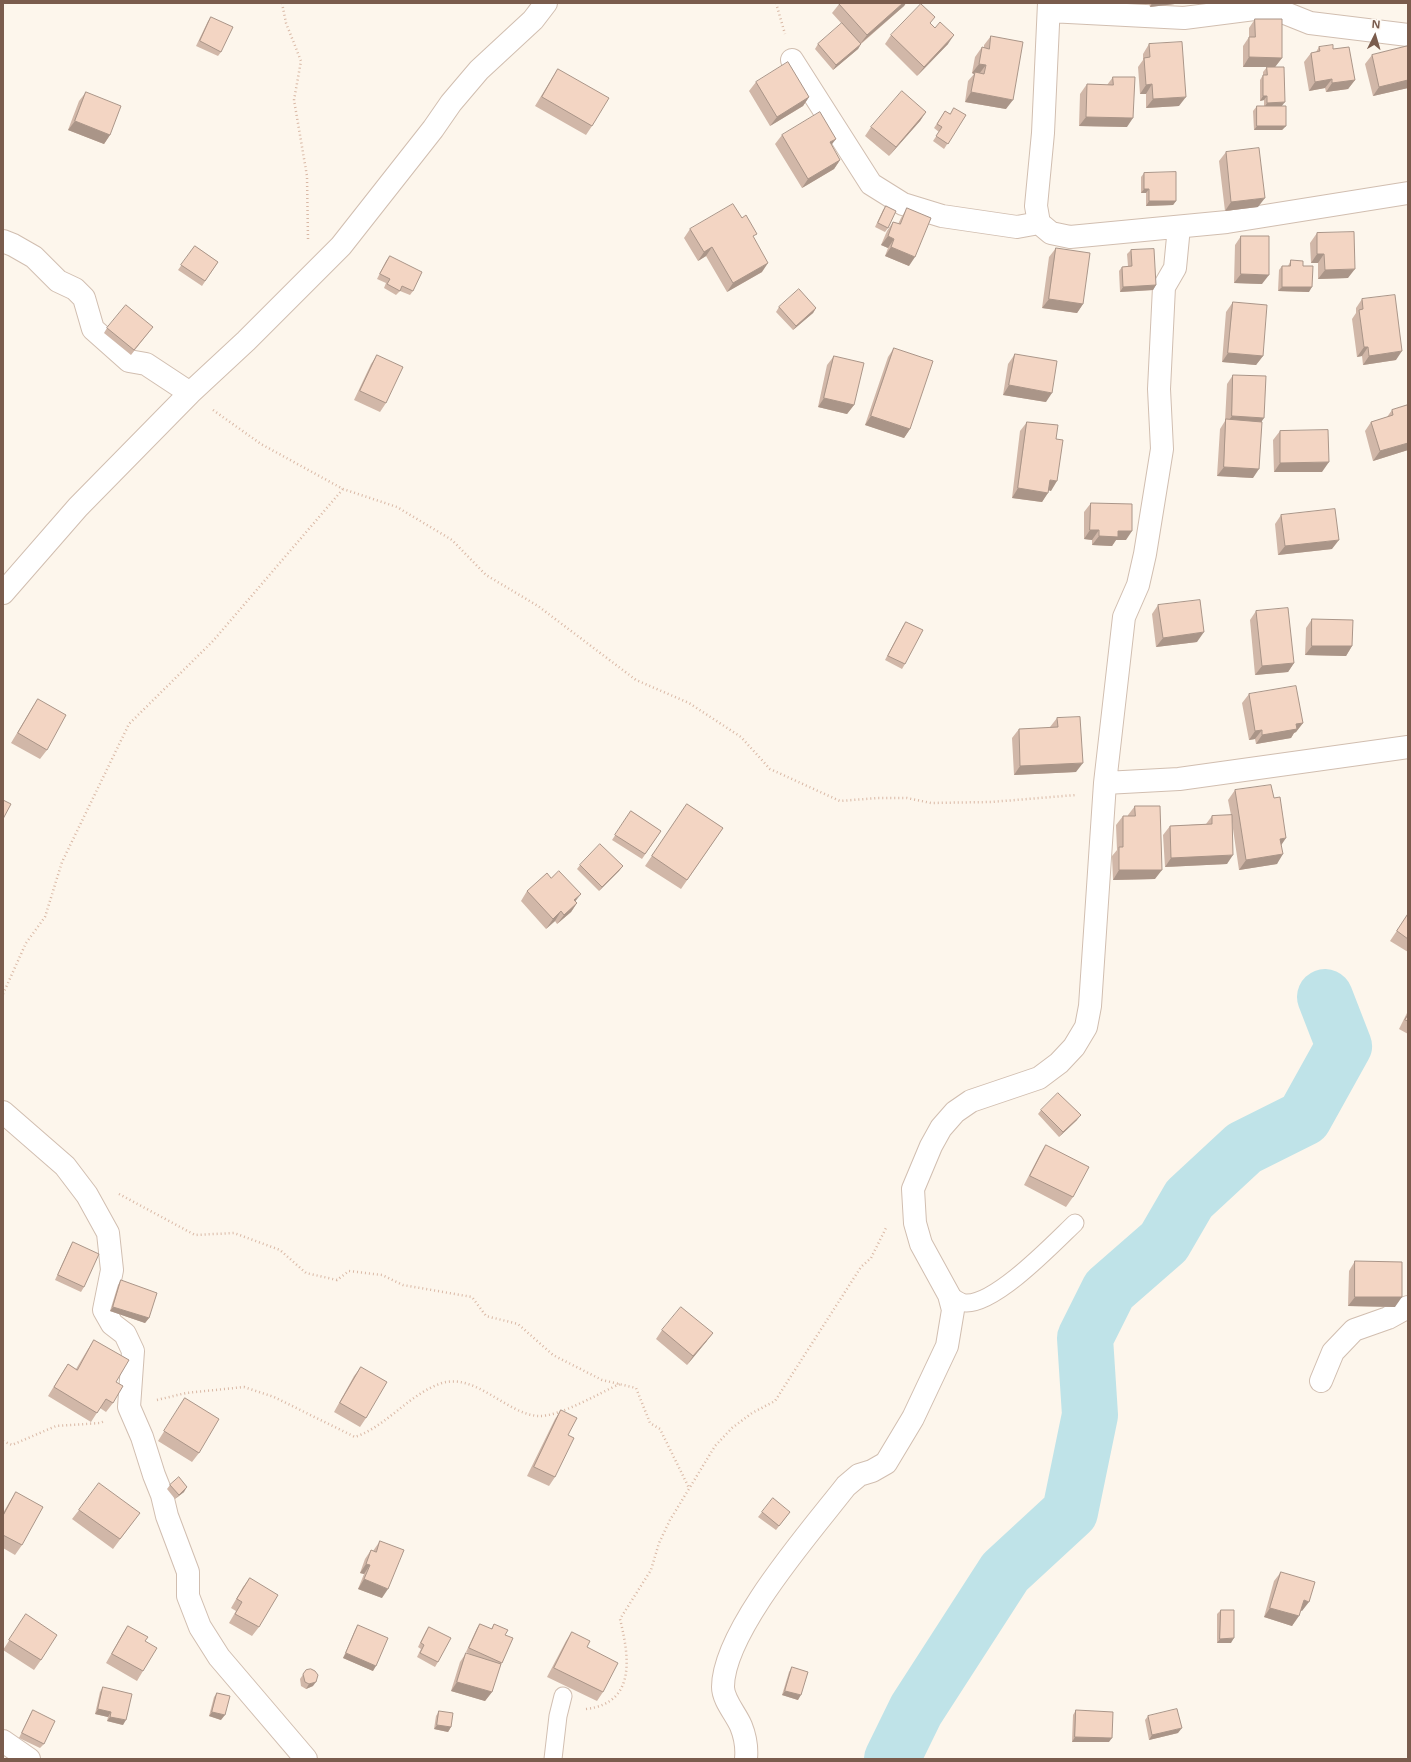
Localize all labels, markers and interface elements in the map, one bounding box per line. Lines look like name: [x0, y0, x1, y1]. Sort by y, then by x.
north arrow: [1355, 16, 1395, 56]
text: N: [1371, 16, 1381, 31]

